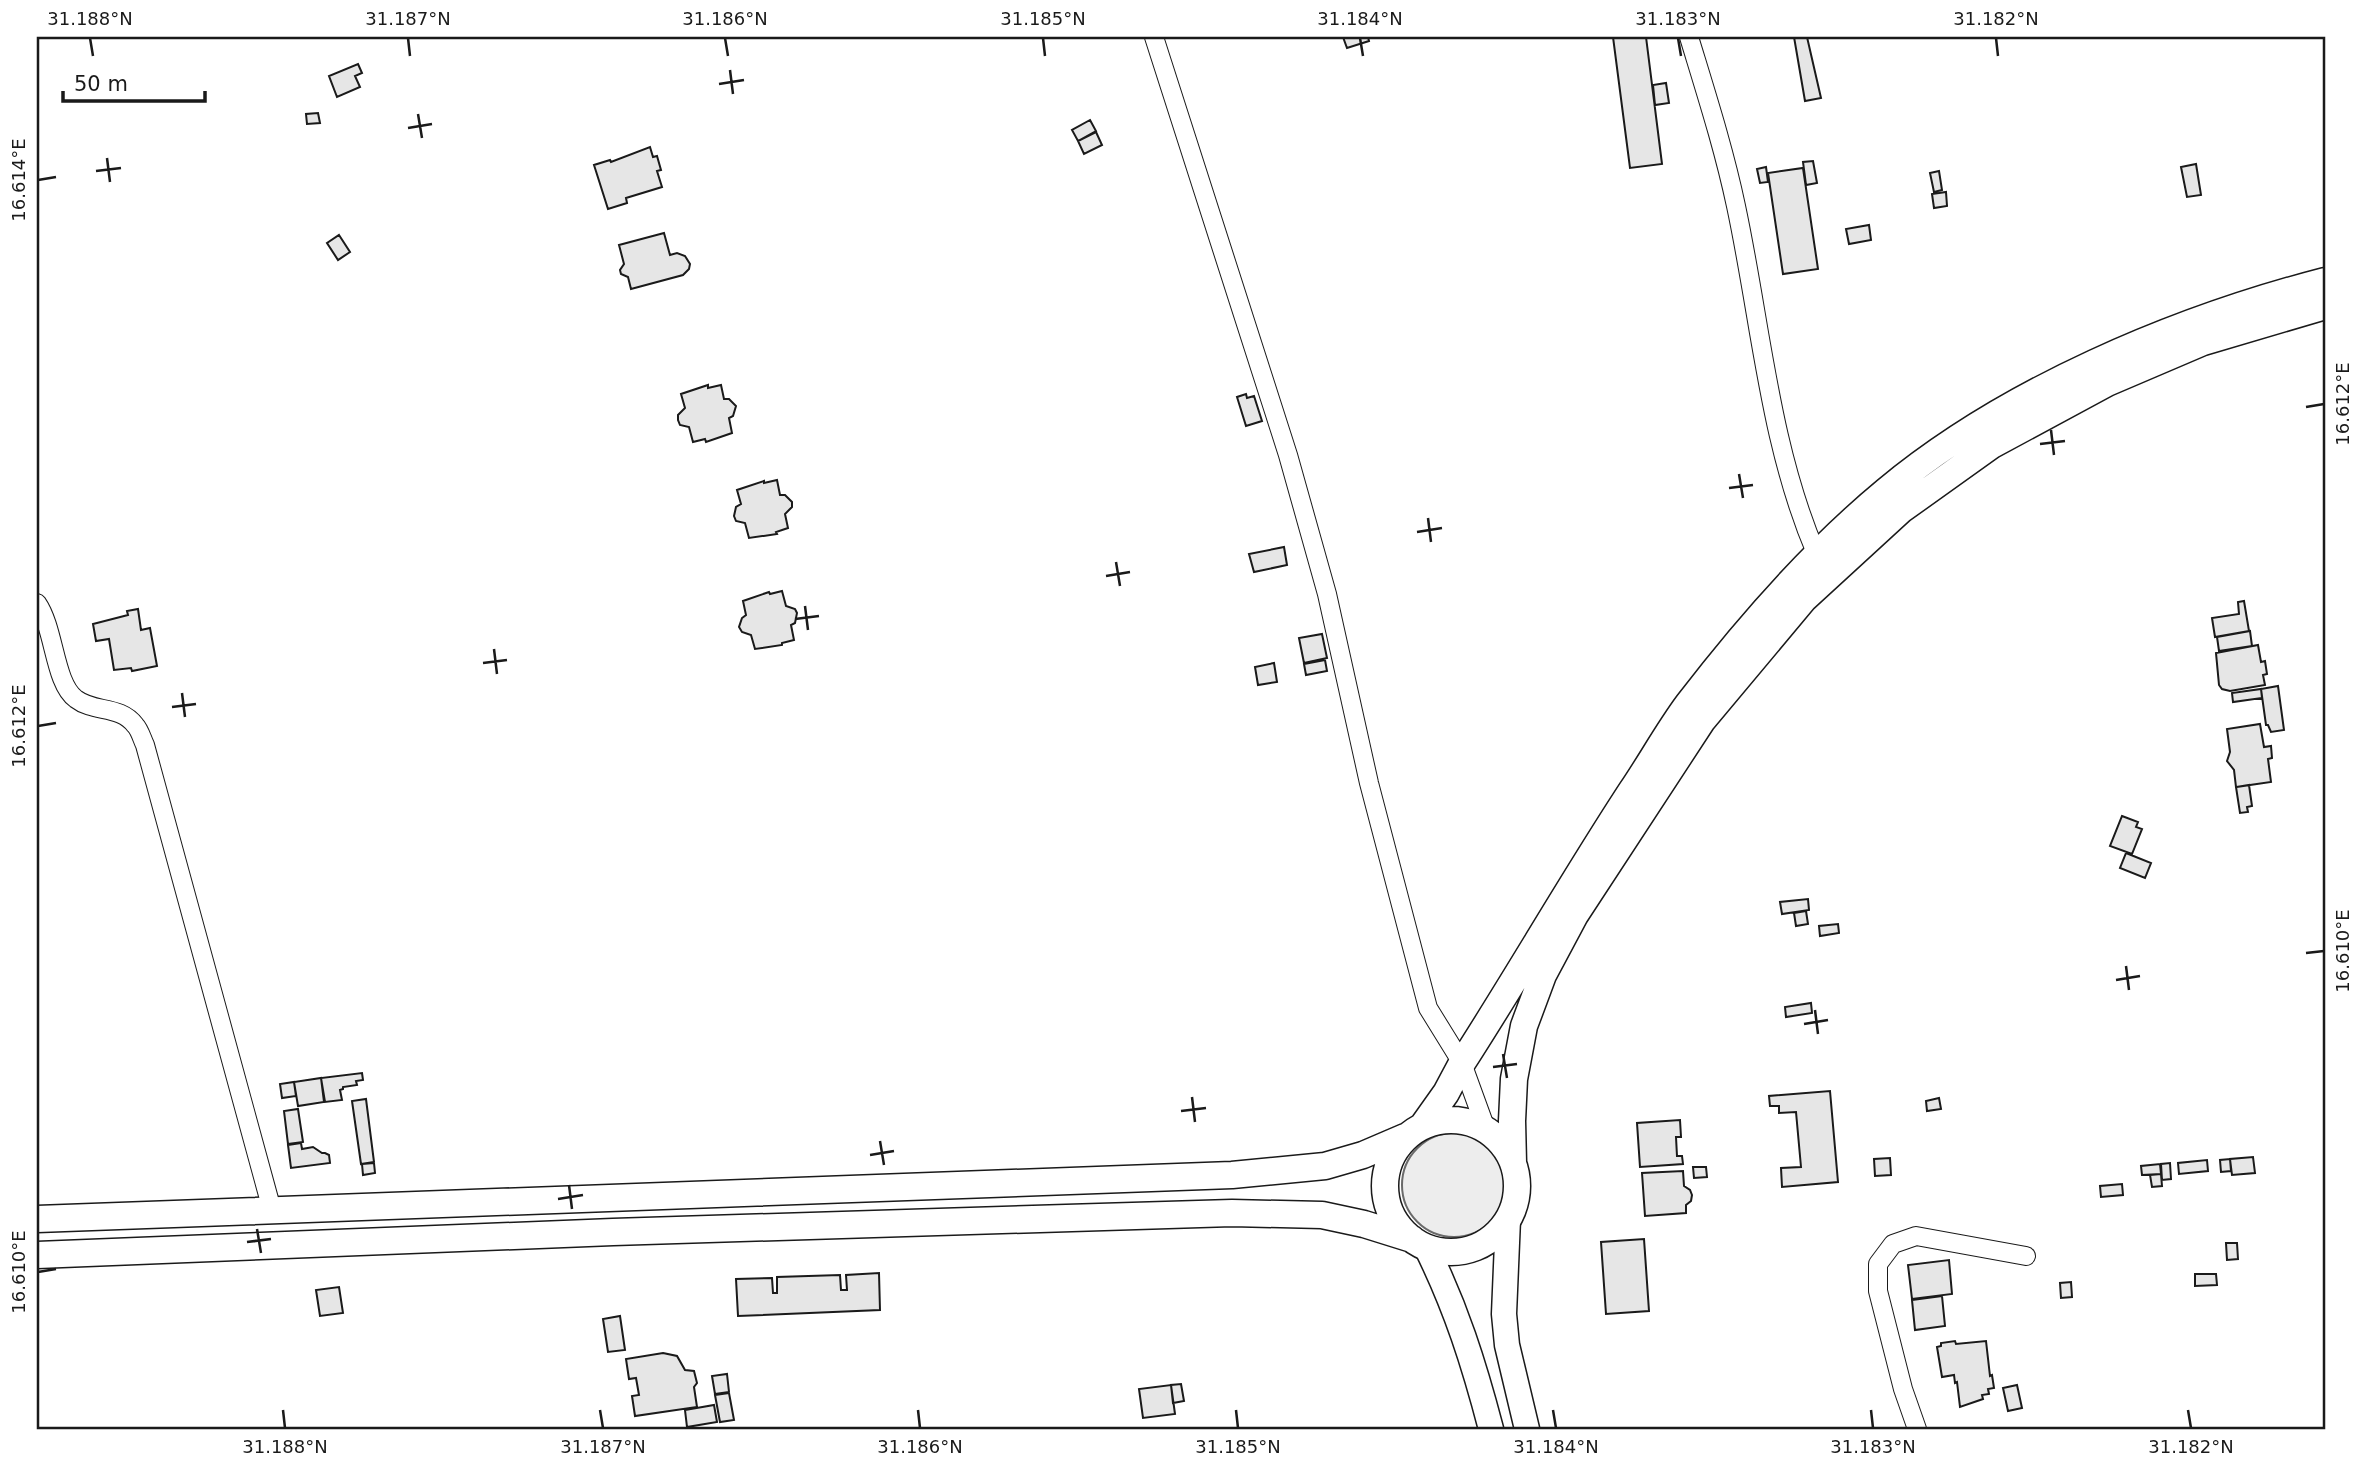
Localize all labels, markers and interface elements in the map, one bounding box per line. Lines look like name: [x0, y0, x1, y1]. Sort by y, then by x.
text: 31.188°N: [47, 8, 133, 29]
text: 31.187°N: [365, 8, 451, 29]
text: 31.186°N: [682, 8, 768, 29]
text: 31.185°N: [1000, 8, 1086, 29]
text: 31.184°N: [1317, 8, 1403, 29]
text: 31.183°N: [1635, 8, 1721, 29]
text: 31.182°N: [1953, 8, 2039, 29]
scale bar: [63, 60, 205, 104]
text: 50 m: [74, 72, 128, 96]
text: 16.614°E: [8, 138, 29, 222]
text: 16.612°E: [2332, 362, 2353, 446]
text: 16.612°E: [8, 684, 29, 768]
text: 16.610°E: [2332, 909, 2353, 993]
text: 16.610°E: [8, 1230, 29, 1314]
text: 31.188°N: [242, 1436, 328, 1457]
text: 31.187°N: [560, 1436, 646, 1457]
text: 31.186°N: [877, 1436, 963, 1457]
text: 31.185°N: [1195, 1436, 1281, 1457]
text: 31.184°N: [1513, 1436, 1599, 1457]
text: 31.183°N: [1830, 1436, 1916, 1457]
text: 31.182°N: [2148, 1436, 2234, 1457]

